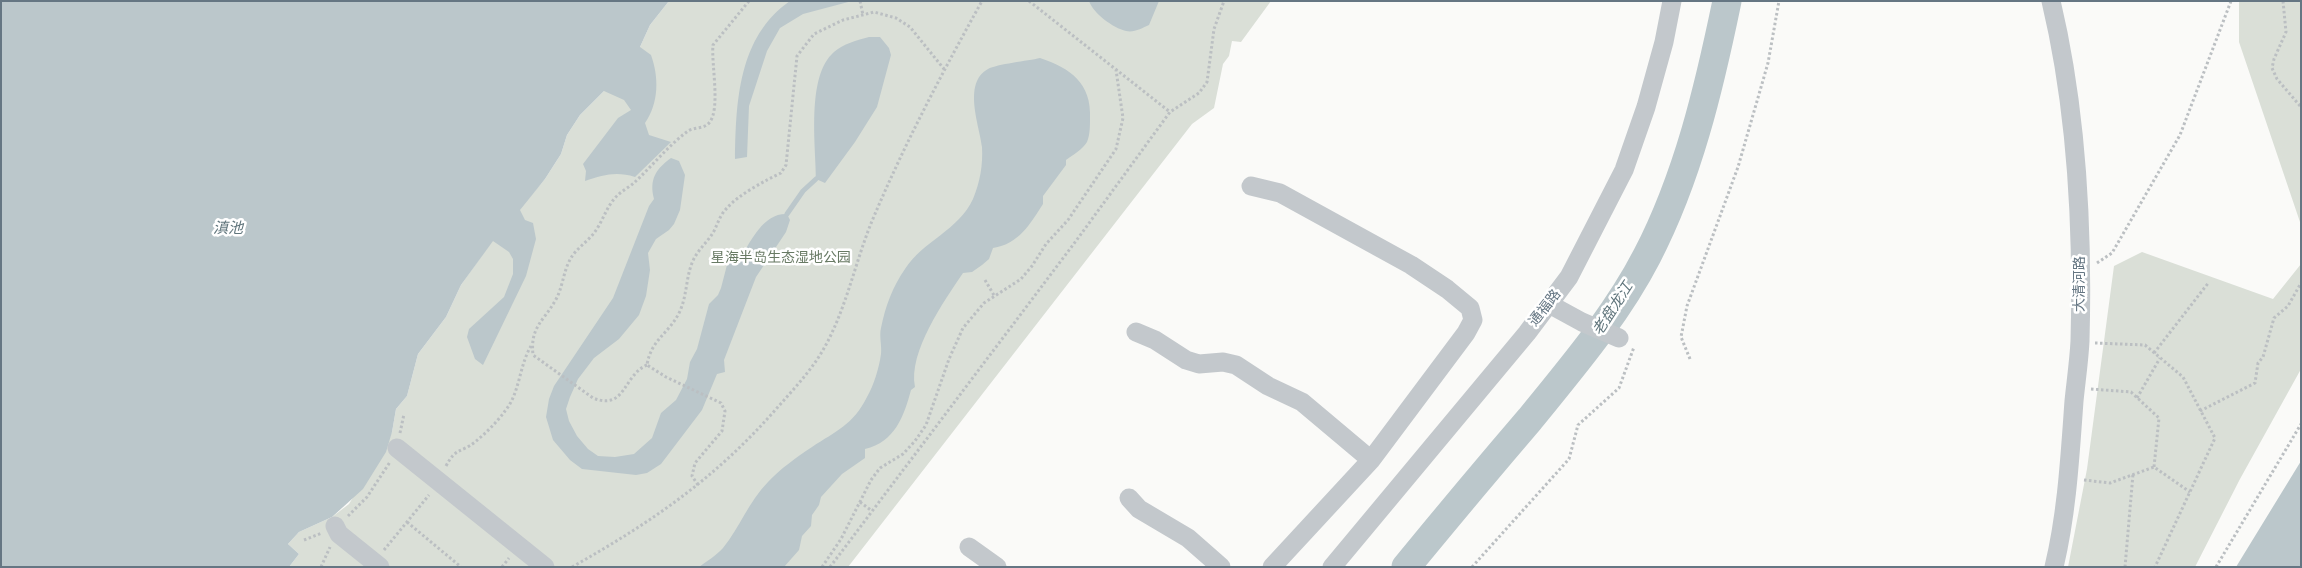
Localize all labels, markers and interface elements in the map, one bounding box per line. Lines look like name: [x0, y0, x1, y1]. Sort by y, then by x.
water label: 滇池: [213, 220, 243, 238]
park label: 星海半岛生态湿地公园: [711, 250, 851, 266]
street label: 大清河路: [2072, 256, 2088, 312]
water label: 老盘龙江: [1589, 279, 1637, 339]
street label: 通福路: [1525, 286, 1565, 330]

